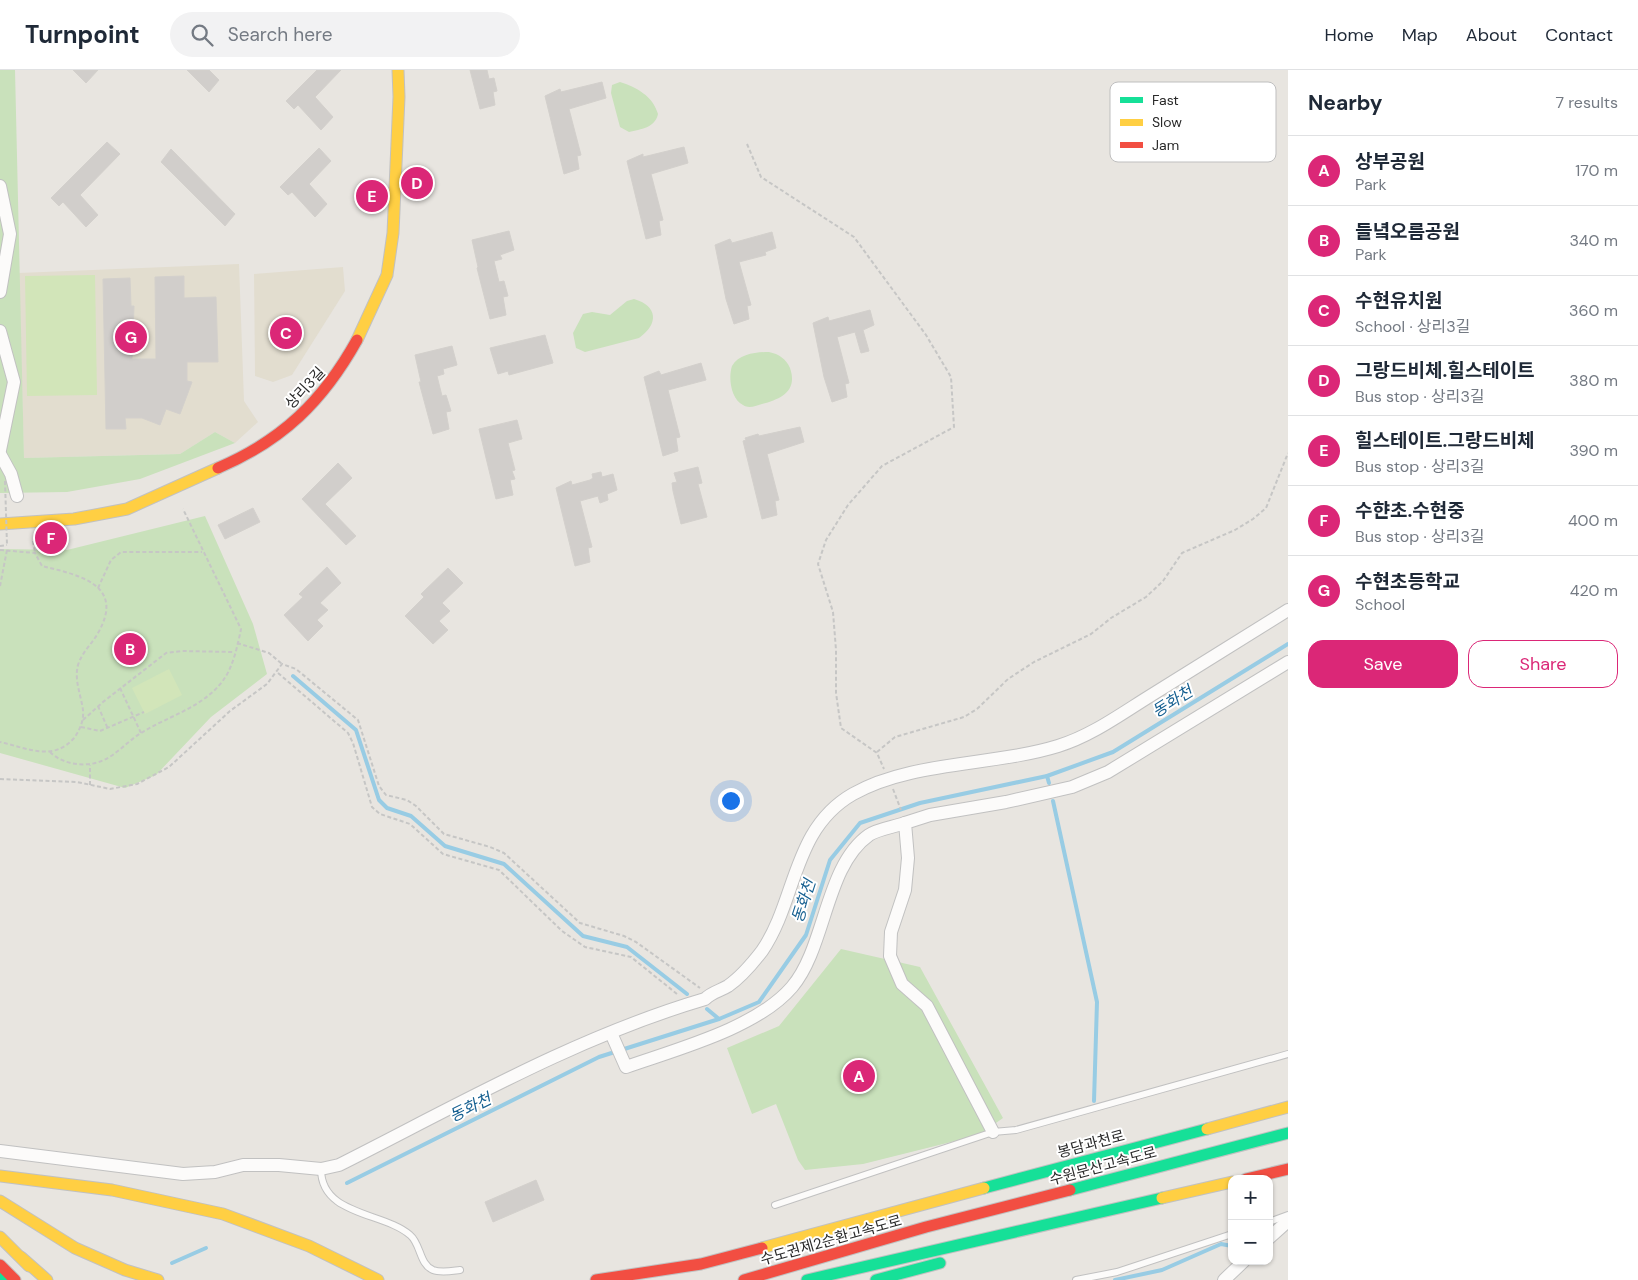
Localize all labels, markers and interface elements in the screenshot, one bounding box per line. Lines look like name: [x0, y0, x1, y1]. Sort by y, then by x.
search box: [170, 12, 520, 57]
text: Turnpoint: [25, 19, 140, 50]
icon: search: [188, 21, 216, 49]
text: Search here: [228, 22, 333, 47]
text: Home: [1324, 23, 1374, 47]
text: Map: [1402, 23, 1438, 47]
text: About: [1466, 23, 1517, 47]
text: Contact: [1545, 23, 1613, 47]
legend: [1110, 82, 1276, 162]
text: Nearby: [1308, 89, 1382, 117]
text: Fast: [1152, 91, 1179, 109]
text: 7 results: [1555, 92, 1618, 113]
text: Slow: [1152, 113, 1182, 131]
text: Jam: [1152, 136, 1179, 154]
text: 상부공원: [1355, 149, 1425, 174]
text: A: [1318, 160, 1330, 181]
text: 170 m: [1575, 160, 1618, 181]
pin: D: [401, 164, 433, 202]
text: Park: [1355, 174, 1387, 195]
pin: E: [356, 177, 388, 215]
text: 들녘오름공원: [1355, 219, 1460, 244]
text: B: [1319, 230, 1329, 251]
text: 340 m: [1569, 230, 1618, 251]
text: Park: [1355, 244, 1387, 265]
text: 수현유치원: [1355, 288, 1442, 313]
text: C: [1318, 300, 1330, 321]
text: 360 m: [1569, 300, 1618, 321]
pin: C: [270, 314, 302, 352]
text: School · 상리3길: [1355, 316, 1470, 337]
pin: G: [115, 318, 147, 356]
text: 그랑드비체.힐스테이트: [1355, 358, 1535, 383]
street label: 상리3길: [281, 363, 329, 413]
text: D: [1318, 370, 1330, 391]
text: 380 m: [1569, 370, 1618, 391]
text: Bus stop · 상리3길: [1355, 386, 1485, 407]
text: 힐스테이트.그랑드비체: [1355, 428, 1535, 453]
text: E: [1319, 440, 1329, 461]
text: 390 m: [1570, 440, 1618, 461]
text: Bus stop · 상리3길: [1355, 456, 1485, 477]
text: 수햔초.수현중: [1355, 498, 1465, 523]
text: F: [1320, 510, 1328, 531]
text: 400 m: [1568, 510, 1618, 531]
pin: F: [35, 519, 67, 557]
text: Bus stop · 상리3길: [1355, 526, 1485, 547]
text: 수현초등학교: [1355, 569, 1460, 594]
text: G: [1318, 580, 1330, 601]
text: 420 m: [1570, 580, 1618, 601]
text: School: [1355, 594, 1405, 615]
pin: B: [114, 630, 146, 668]
button: Save: [1308, 640, 1458, 688]
button: Share: [1468, 640, 1618, 688]
water label: 동화천: [1148, 680, 1198, 722]
your location: [718, 788, 744, 814]
water label: 동화천: [787, 875, 821, 925]
pin: A: [843, 1057, 875, 1095]
water label: 동화천: [446, 1087, 497, 1127]
street label: 봉담과천로: [1055, 1125, 1127, 1163]
street label: 수원문산고속도로: [1047, 1142, 1159, 1190]
map controls: [1228, 1175, 1273, 1265]
button: +: [1228, 1175, 1273, 1220]
street label: 수도권제2순환고속도로: [758, 1210, 904, 1270]
button: −: [1228, 1220, 1273, 1265]

